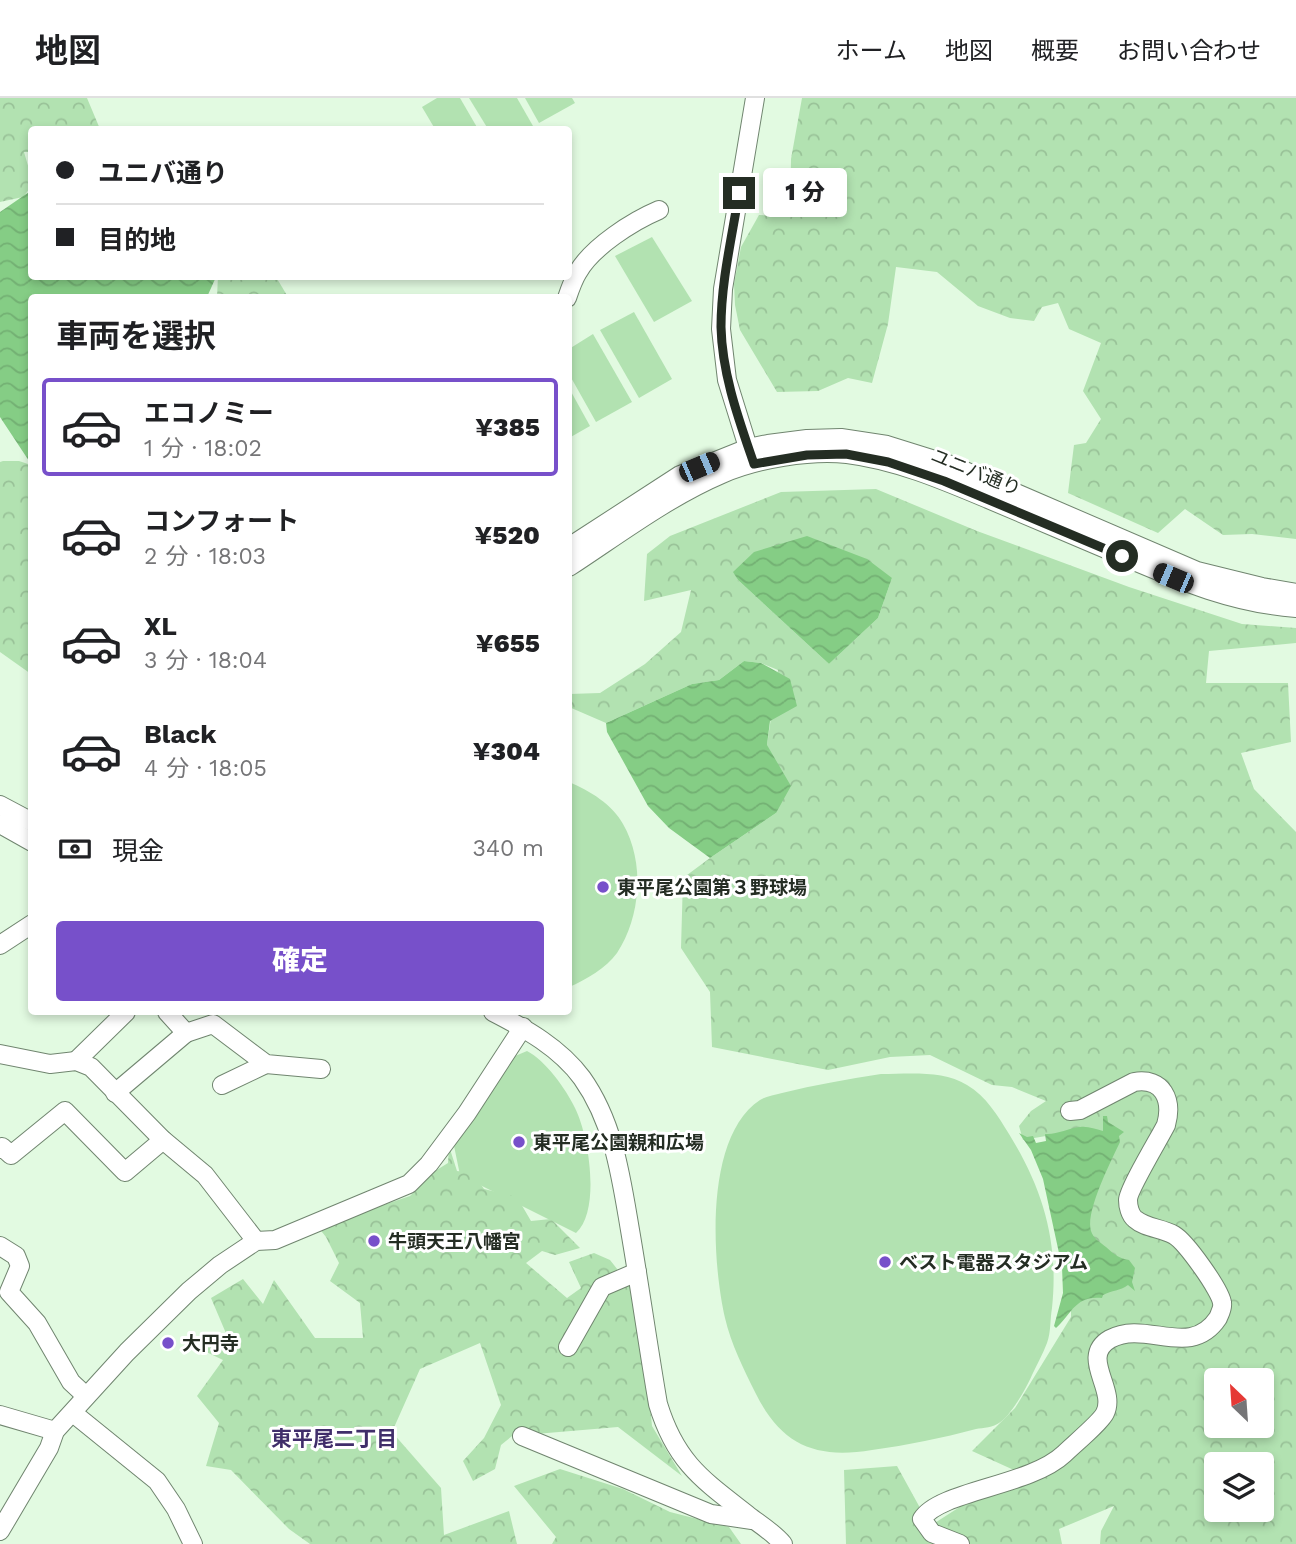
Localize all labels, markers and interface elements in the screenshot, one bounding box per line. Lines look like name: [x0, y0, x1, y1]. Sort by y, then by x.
text: 地図: [35, 31, 101, 70]
text: ホーム: [836, 37, 907, 65]
text: 地図: [945, 37, 993, 65]
text: 概要: [1031, 37, 1079, 65]
text: お問い合わせ: [1117, 37, 1261, 65]
text: ユニバ通り: [98, 158, 228, 188]
callout: 1 分: [764, 168, 848, 217]
route end: [723, 177, 755, 209]
text: 1 分: [785, 179, 825, 206]
text: 目的地: [98, 225, 176, 255]
text: 車両を選択: [56, 317, 216, 355]
icon: car: [60, 396, 123, 459]
text: エコノミー: [144, 398, 274, 428]
text: ¥385: [475, 412, 540, 442]
text: 1 分 · 18:02: [144, 435, 262, 462]
street label: ユニバ通り: [928, 444, 1024, 500]
car: [676, 449, 723, 485]
icon: car: [60, 504, 123, 567]
text: コンフォート: [144, 506, 299, 536]
text: ¥520: [475, 520, 540, 550]
route start: [1106, 540, 1138, 572]
text: 2 分 · 18:03: [144, 543, 266, 570]
car: [1150, 560, 1197, 596]
text: XL: [144, 611, 177, 641]
icon: car: [60, 612, 123, 675]
text: ¥655: [476, 628, 540, 658]
text: 3 分 · 18:04: [144, 647, 267, 674]
text: Black: [144, 719, 216, 749]
icon: car: [60, 720, 123, 783]
text: ¥304: [473, 736, 540, 766]
text: 4 分 · 18:05: [144, 755, 267, 782]
icon: cash: [56, 830, 94, 868]
text: 340 m: [472, 835, 544, 862]
text: 現金: [112, 836, 164, 866]
place label: 東平尾公園第３野球場: [617, 876, 807, 899]
marker: 東平尾公園第３野球場: [595, 879, 611, 895]
button: 確定: [56, 921, 544, 1001]
place label: 東平尾公園親和広場: [533, 1131, 704, 1154]
marker: 東平尾公園親和広場: [511, 1134, 527, 1150]
place label: 牛頭天王八幡宮: [388, 1230, 521, 1253]
marker: 牛頭天王八幡宮: [366, 1233, 382, 1249]
place label: ベスト電器スタジアム: [899, 1251, 1088, 1274]
marker: ベスト電器スタジアム: [877, 1254, 893, 1270]
place label: 大円寺: [182, 1332, 239, 1355]
marker: 大円寺: [160, 1335, 176, 1351]
north arrow: [1204, 1368, 1274, 1438]
map controls: [1204, 1368, 1274, 1522]
district label: 東平尾二丁目: [271, 1426, 397, 1451]
button: layers: [1204, 1452, 1274, 1522]

